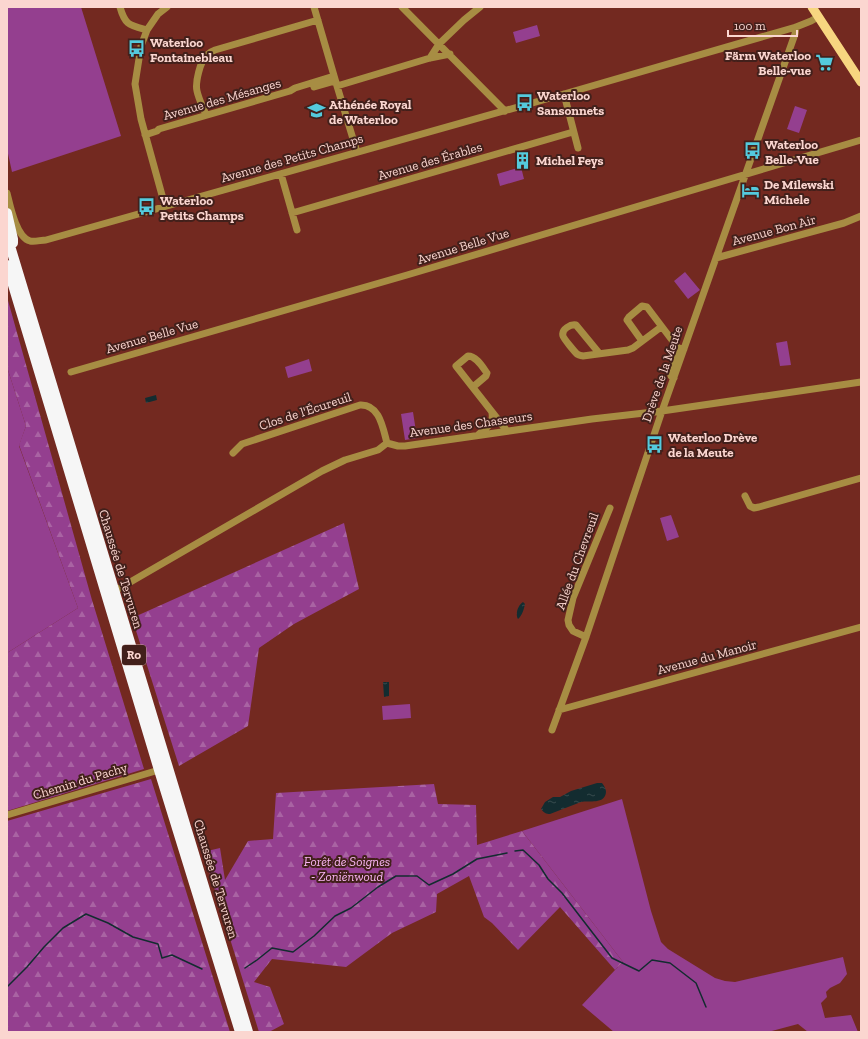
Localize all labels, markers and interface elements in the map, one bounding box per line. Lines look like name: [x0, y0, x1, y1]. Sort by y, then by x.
scale bar: [728, 12, 797, 38]
text: 100 m: [734, 19, 766, 33]
place label: Waterloo Fontainebleau: [150, 35, 233, 65]
bus stop icon: Waterloo Fontainebleau: [127, 39, 147, 59]
place label: Färm Waterloo Belle-vue: [725, 48, 812, 78]
supermarket icon: Färm Waterloo Belle-vue: [814, 52, 834, 72]
street label: Avenue des Mésanges: [161, 75, 283, 123]
place label: Waterloo Sansonnets: [537, 88, 604, 118]
bus stop icon: Waterloo Sansonnets: [514, 92, 534, 112]
place label: Athénée Royal de Waterloo: [329, 97, 412, 127]
school or university icon: Athénée Royal de Waterloo: [306, 101, 326, 121]
street label: Avenue des Petits Champs: [219, 130, 365, 186]
place label: Waterloo Belle-Vue: [765, 137, 819, 167]
street label: Avenue des Érables: [376, 139, 484, 183]
bus stop icon: Waterloo Belle-Vue: [742, 141, 762, 161]
building icon: Michel Feys: [513, 150, 533, 170]
place label: Michel Feys: [536, 153, 604, 168]
place label: De Milewski Michele: [764, 177, 834, 207]
hotel icon: De Milewski Michele: [741, 181, 761, 201]
place label: Waterloo Petits Champs: [160, 193, 244, 223]
bus stop icon: Waterloo Petits Champs: [137, 197, 157, 217]
street label: Avenue Bon Air: [730, 212, 818, 248]
street label: Avenue Belle Vue: [415, 225, 511, 267]
street label: Avenue Belle Vue: [104, 316, 200, 356]
street label: Drève de la Meute: [639, 324, 685, 424]
street label: Clos de l'Écureuil: [257, 389, 354, 433]
street label: Avenue des Chasseurs: [409, 408, 534, 440]
place label: Waterloo Drève de la Meute: [668, 430, 758, 460]
bus stop icon: Waterloo Drève de la Meute: [645, 434, 665, 454]
street label: Chaussée de Tervuren: [96, 508, 146, 631]
street label: Allée du Chevreuil: [553, 510, 602, 612]
street label: Avenue du Manoir: [656, 637, 758, 677]
road number: R0: [122, 645, 146, 665]
street label: Chemin du Pachy: [31, 759, 129, 802]
street label: Chaussée de Tervuren: [191, 818, 241, 941]
park label: Forêt de Soignes - Zoniënwoud: [304, 854, 390, 884]

